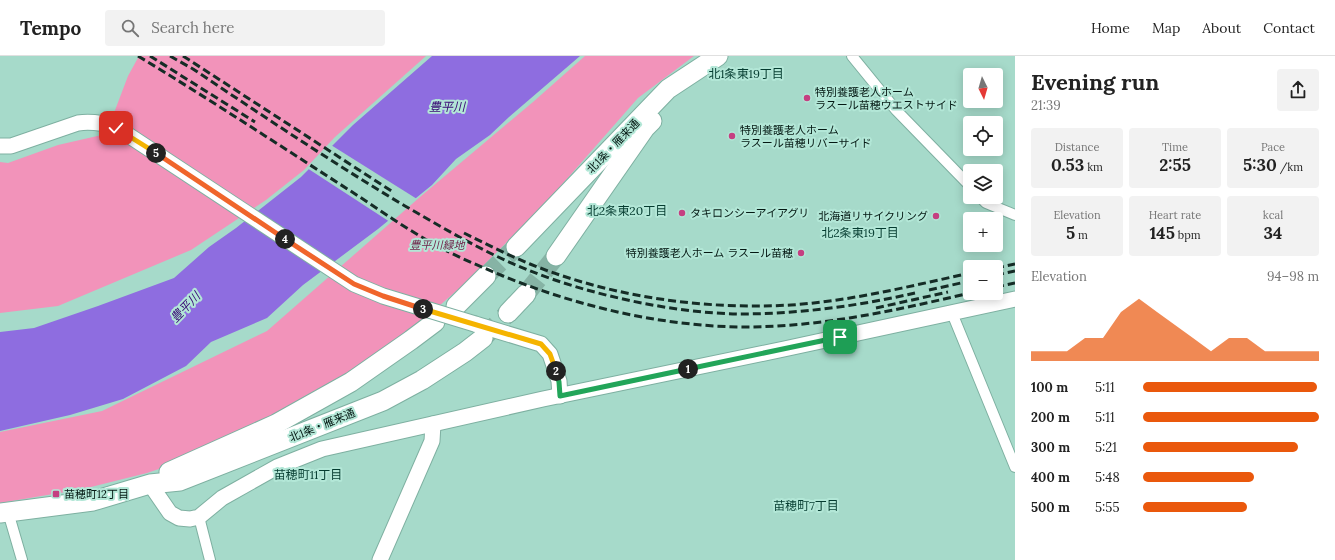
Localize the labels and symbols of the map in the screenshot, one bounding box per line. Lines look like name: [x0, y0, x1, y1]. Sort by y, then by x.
district label: 北1条東19丁目: [708, 66, 784, 81]
north arrow: [963, 68, 1003, 108]
place label: 特別養護老人ホーム ラスール苗穂ウエストサイド: [815, 85, 958, 112]
marker: 特別養護老人ホーム ラスール苗穂ウエストサイド: [802, 93, 812, 103]
water label: 豊平川: [429, 99, 467, 114]
pin: [99, 111, 133, 145]
street label: 北1条・雁来通: [584, 116, 642, 176]
place label: 特別養護老人ホーム ラスール苗穂リバーサイド: [740, 123, 872, 150]
marker: 特別養護老人ホーム ラスール苗穂リバーサイド: [727, 131, 737, 141]
pin: 5: [146, 143, 166, 163]
district label: 北2条東20丁目: [587, 203, 667, 218]
place label: タキロンシーアイアグリ: [690, 206, 809, 220]
marker: タキロンシーアイアグリ: [677, 208, 687, 218]
place label: 北海道リサイクリング: [818, 209, 928, 223]
marker: 北海道リサイクリング: [931, 211, 941, 221]
district label: 北2条東19丁目: [821, 225, 899, 240]
pin: 4: [275, 229, 295, 249]
park label: 豊平川緑地: [410, 238, 465, 252]
place label: 特別養護老人ホーム ラスール苗穂: [626, 246, 793, 260]
marker: 特別養護老人ホーム ラスール苗穂: [796, 248, 806, 258]
water label: 豊平川: [167, 287, 204, 325]
pin: 3: [413, 299, 433, 319]
pin: [823, 320, 857, 354]
pin: 1: [678, 359, 698, 379]
pin: 2: [546, 361, 566, 381]
street label: 北1条・雁来通: [287, 405, 357, 445]
district label: 苗穂町11丁目: [274, 467, 342, 482]
place label: 苗穂町12丁目: [64, 487, 129, 501]
marker: 苗穂町12丁目: [51, 489, 61, 499]
district label: 苗穂町7丁目: [773, 498, 839, 513]

